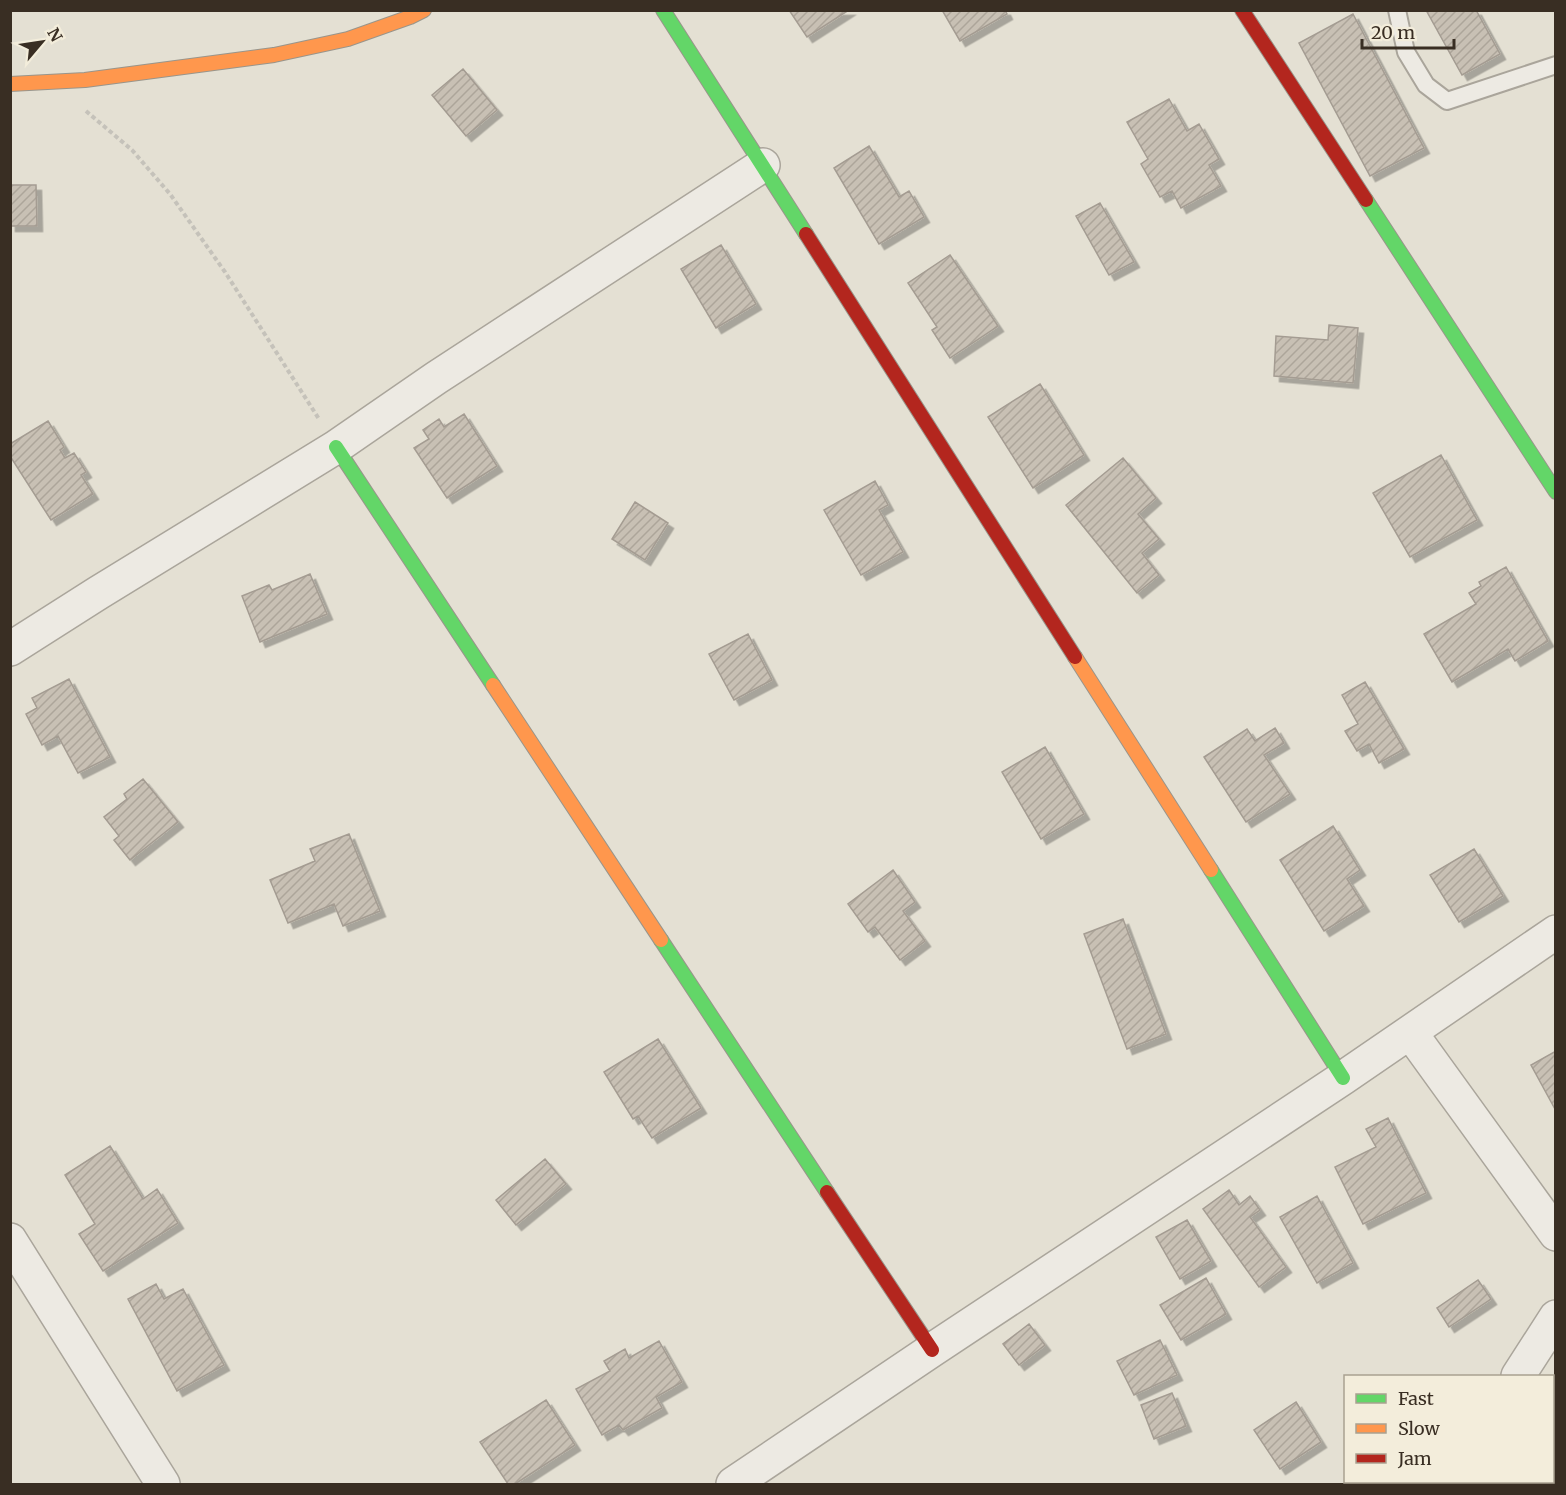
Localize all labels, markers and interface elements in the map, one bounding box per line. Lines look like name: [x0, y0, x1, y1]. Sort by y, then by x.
north arrow: [12, 12, 72, 72]
scale bar: [1362, 12, 1454, 50]
text: 20 m: [1371, 21, 1415, 44]
text: N: [43, 24, 67, 45]
legend: [1344, 1375, 1554, 1483]
text: Fast: [1398, 1387, 1434, 1410]
text: Slow: [1398, 1417, 1441, 1440]
text: Jam: [1397, 1447, 1432, 1470]

